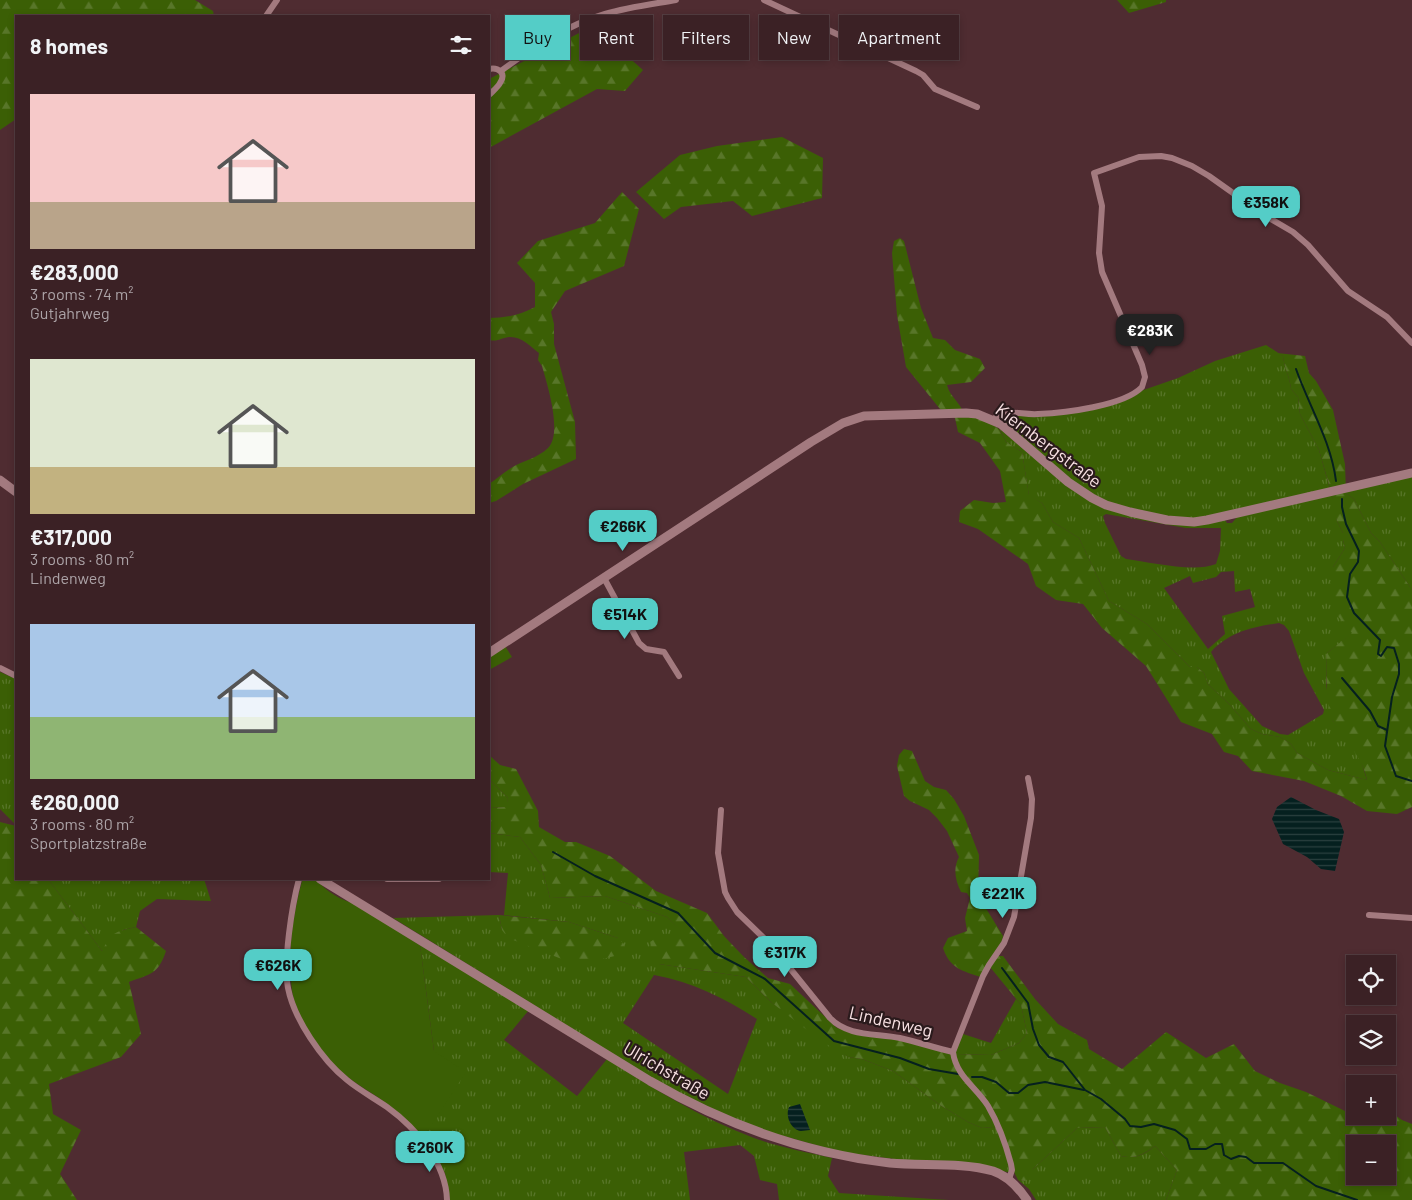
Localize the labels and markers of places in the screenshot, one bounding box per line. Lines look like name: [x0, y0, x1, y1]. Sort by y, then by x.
pin: €358K: [1231, 186, 1301, 228]
pin: €283K: [1115, 314, 1185, 356]
pin: €266K: [588, 510, 658, 552]
pin: €514K: [590, 598, 660, 640]
pin: €221K: [968, 876, 1038, 919]
pin: €317K: [750, 936, 820, 978]
pin: €626K: [243, 948, 313, 991]
pin: €260K: [395, 1130, 465, 1173]

